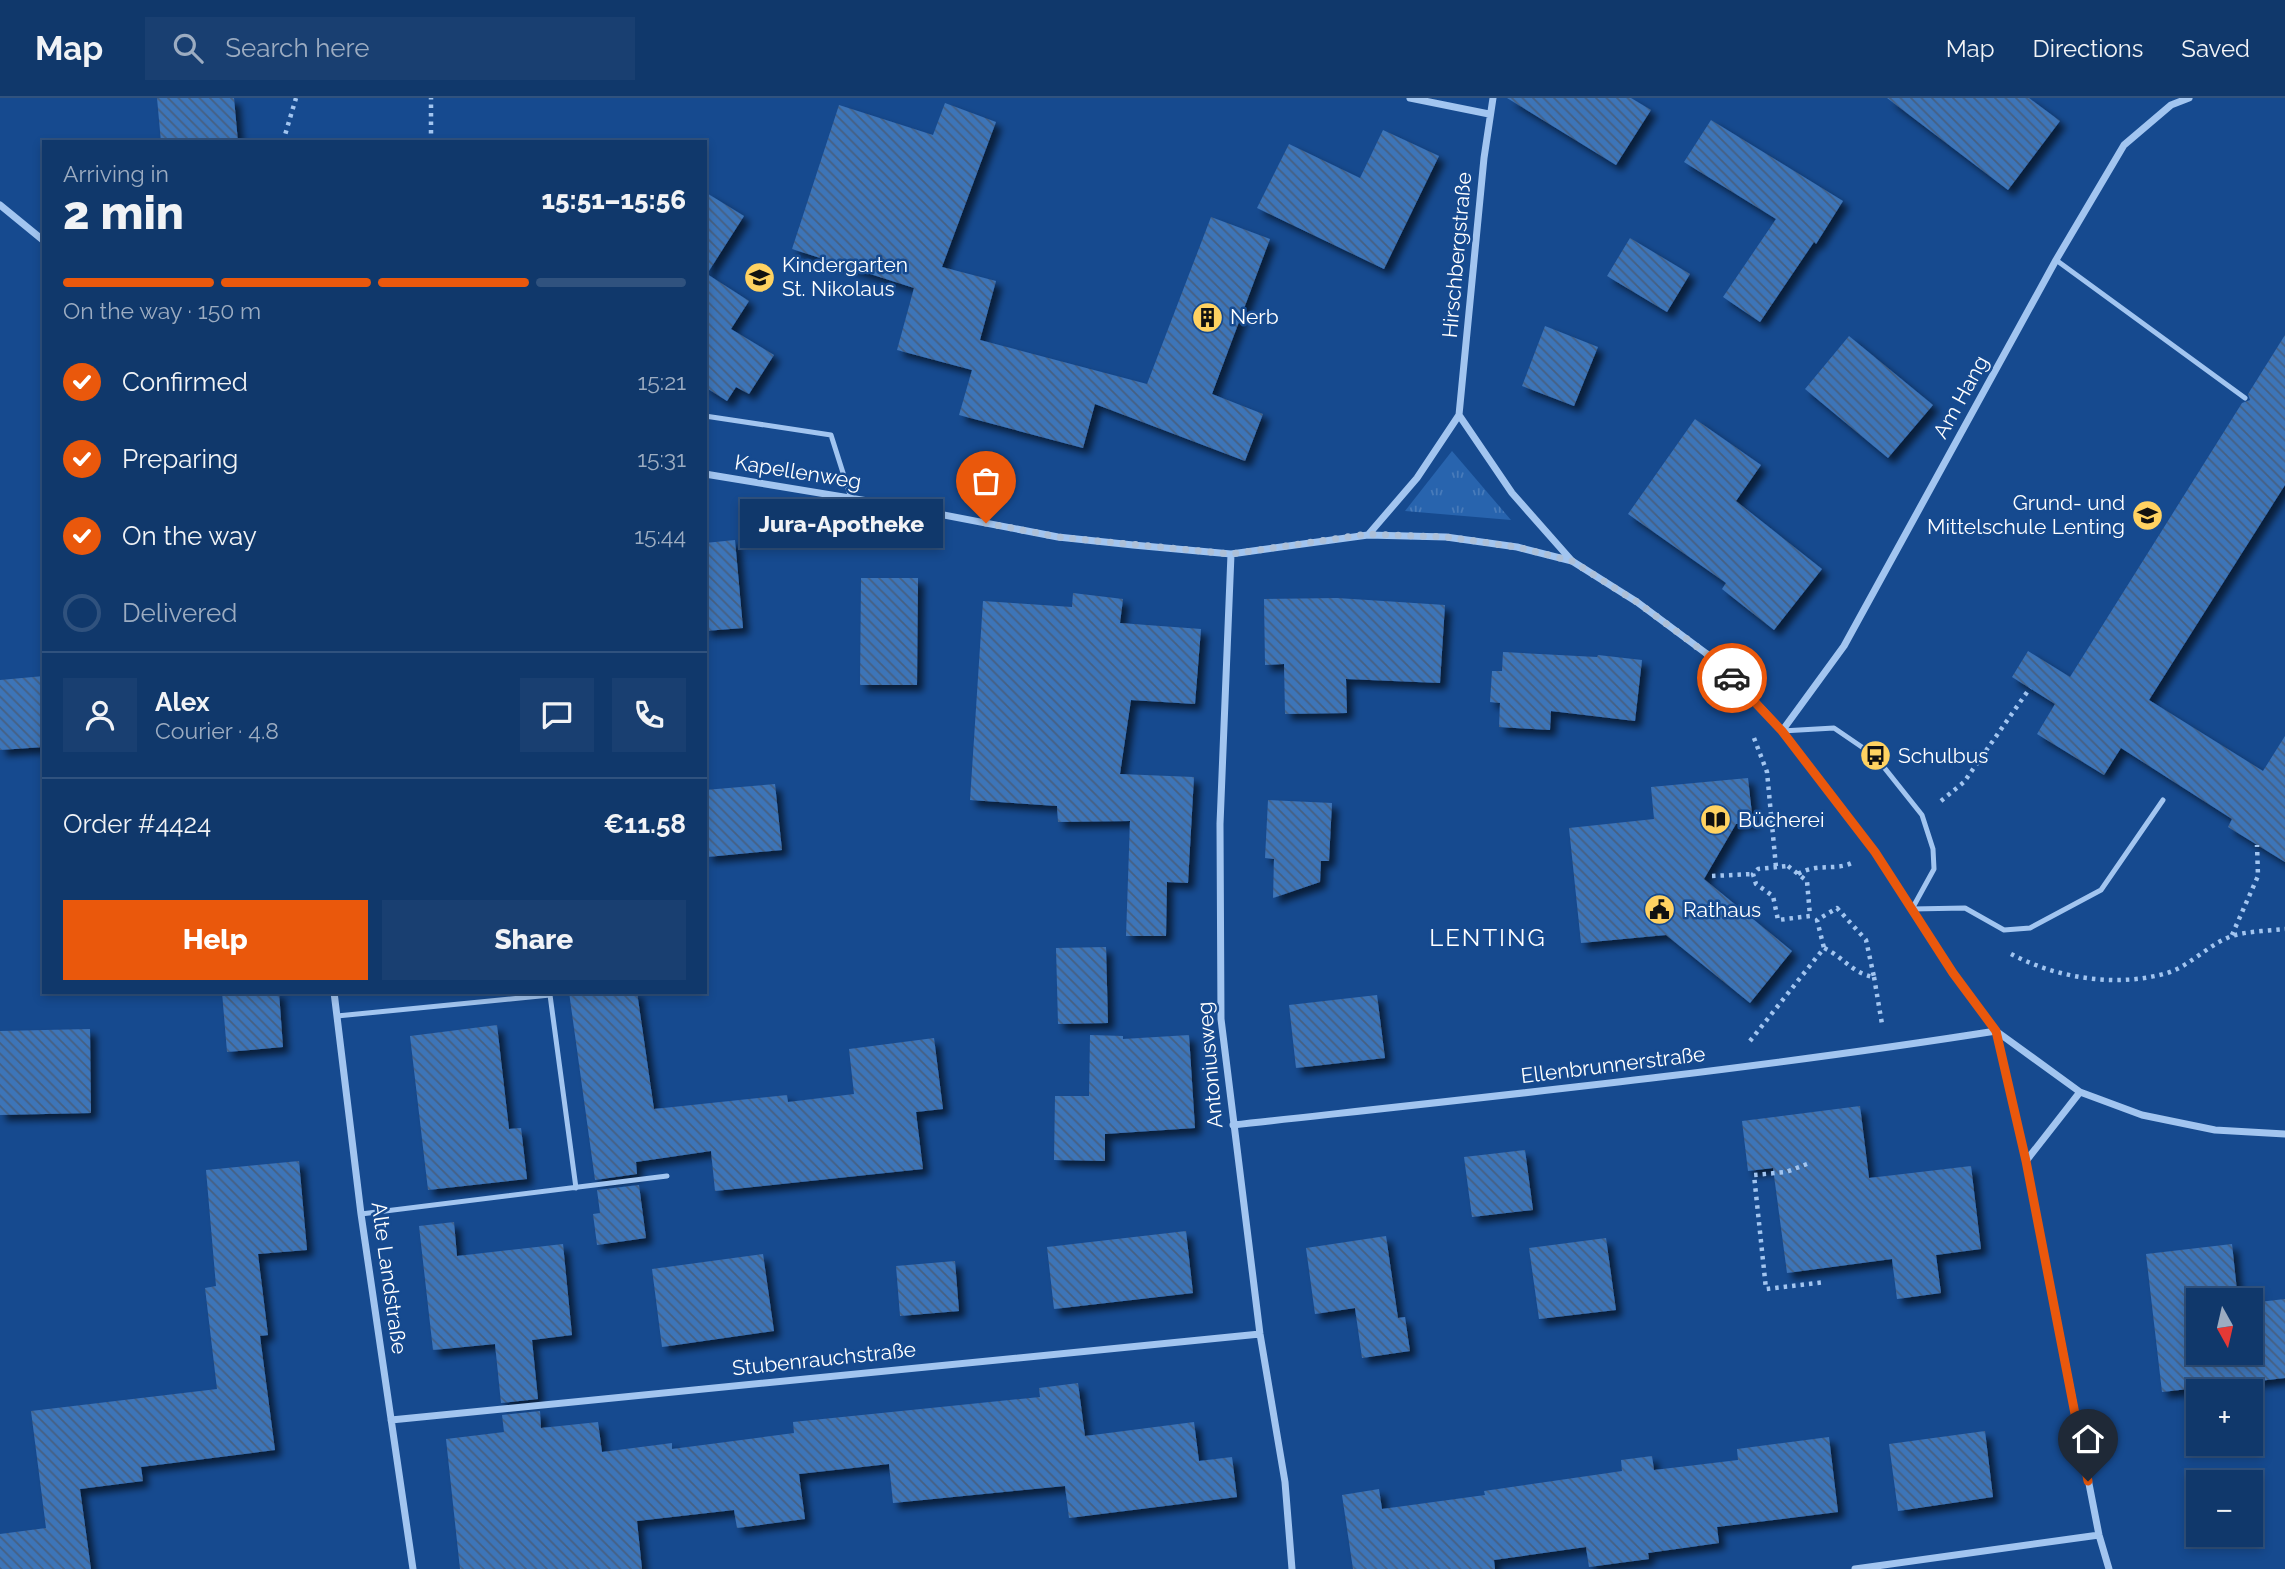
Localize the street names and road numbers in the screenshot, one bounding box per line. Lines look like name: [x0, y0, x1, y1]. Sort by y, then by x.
street label: Hirschbergstraße: [1437, 171, 1476, 339]
street label: Am Hang: [1928, 351, 1994, 443]
street label: Kapellenweg: [733, 449, 863, 494]
street label: Antoniusweg: [1192, 1001, 1227, 1129]
street label: Ellenbrunnerstraße: [1519, 1041, 1707, 1088]
street label: Alte Landstraße: [366, 1200, 413, 1356]
street label: Stubenrauchstraße: [731, 1336, 917, 1381]

